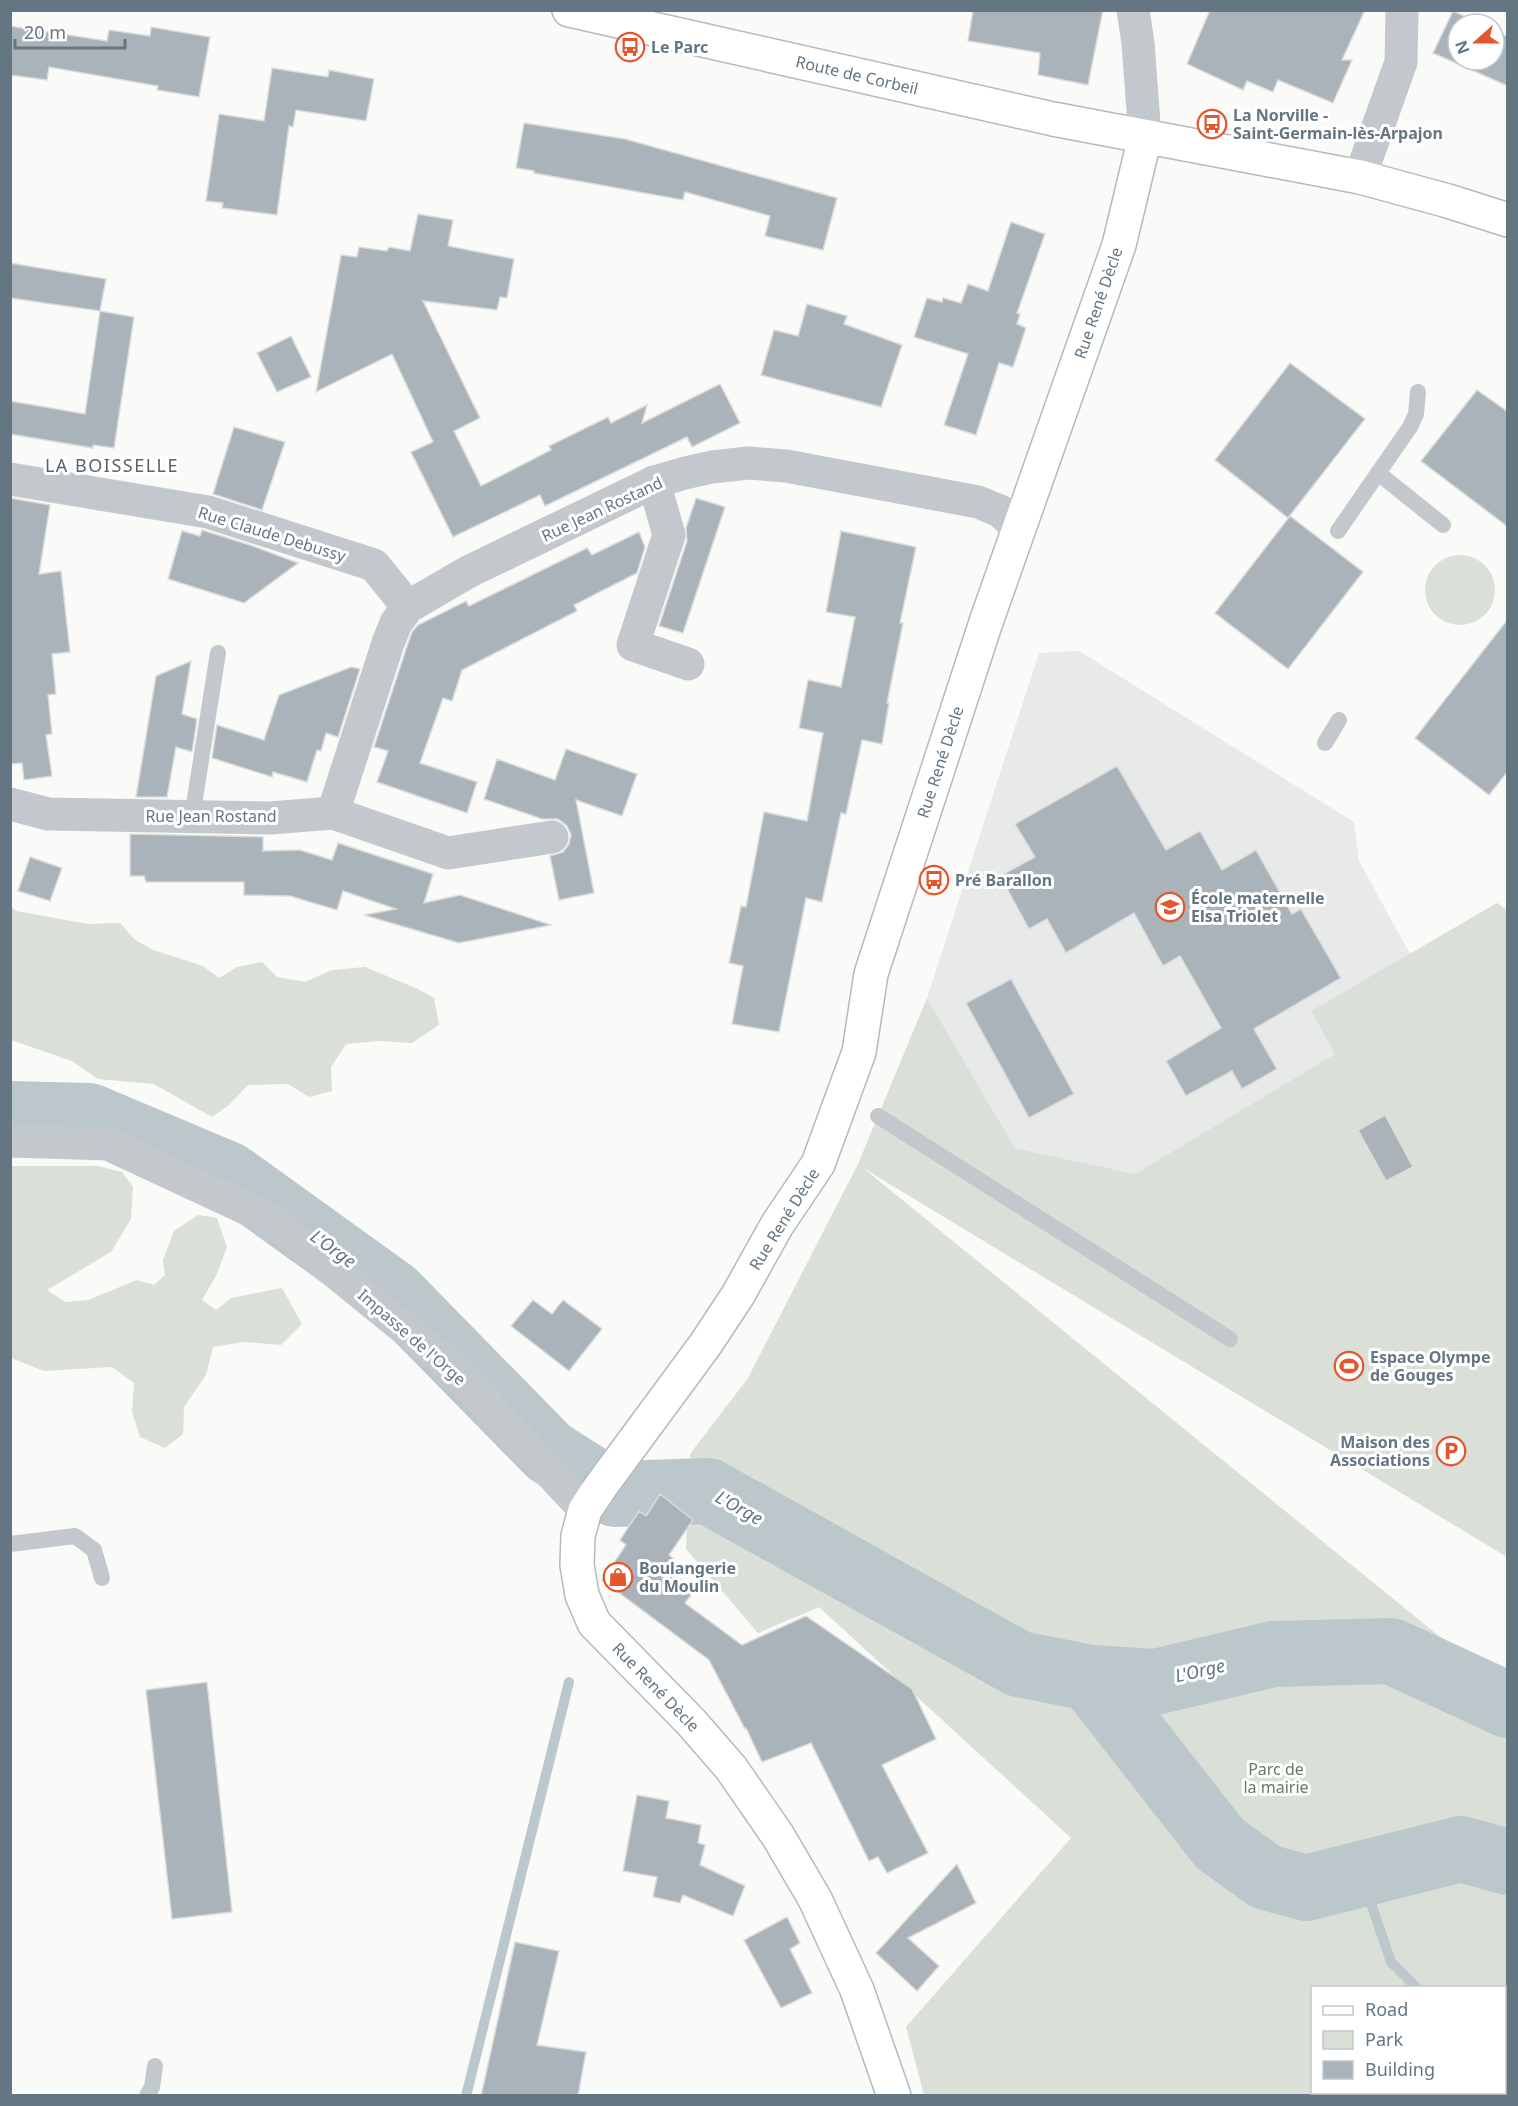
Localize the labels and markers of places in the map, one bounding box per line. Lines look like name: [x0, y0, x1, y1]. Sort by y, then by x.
bus stop icon: Le Parc: [614, 31, 646, 63]
place label: Le Parc: [651, 36, 708, 58]
place label: La Norville - Saint-Germain-lès-Arpajon: [1233, 104, 1443, 144]
bus stop icon: La Norville - Saint-Germain-lès-Arpajon: [1196, 108, 1228, 140]
bus stop icon: Pré Barallon: [918, 864, 950, 896]
place label: Pré Barallon: [955, 869, 1052, 891]
place label: École maternelle Elsa Triolet: [1191, 887, 1325, 927]
school or university icon: École maternelle Elsa Triolet: [1154, 891, 1186, 923]
place label: Espace Olympe de Gouges: [1370, 1346, 1490, 1386]
sports icon: Espace Olympe de Gouges: [1333, 1350, 1365, 1382]
place label: Maison des Associations: [1330, 1431, 1430, 1471]
parking icon: Maison des Associations: [1435, 1435, 1467, 1467]
place label: Boulangerie du Moulin: [639, 1557, 736, 1597]
shop icon: Boulangerie du Moulin: [602, 1561, 634, 1593]

